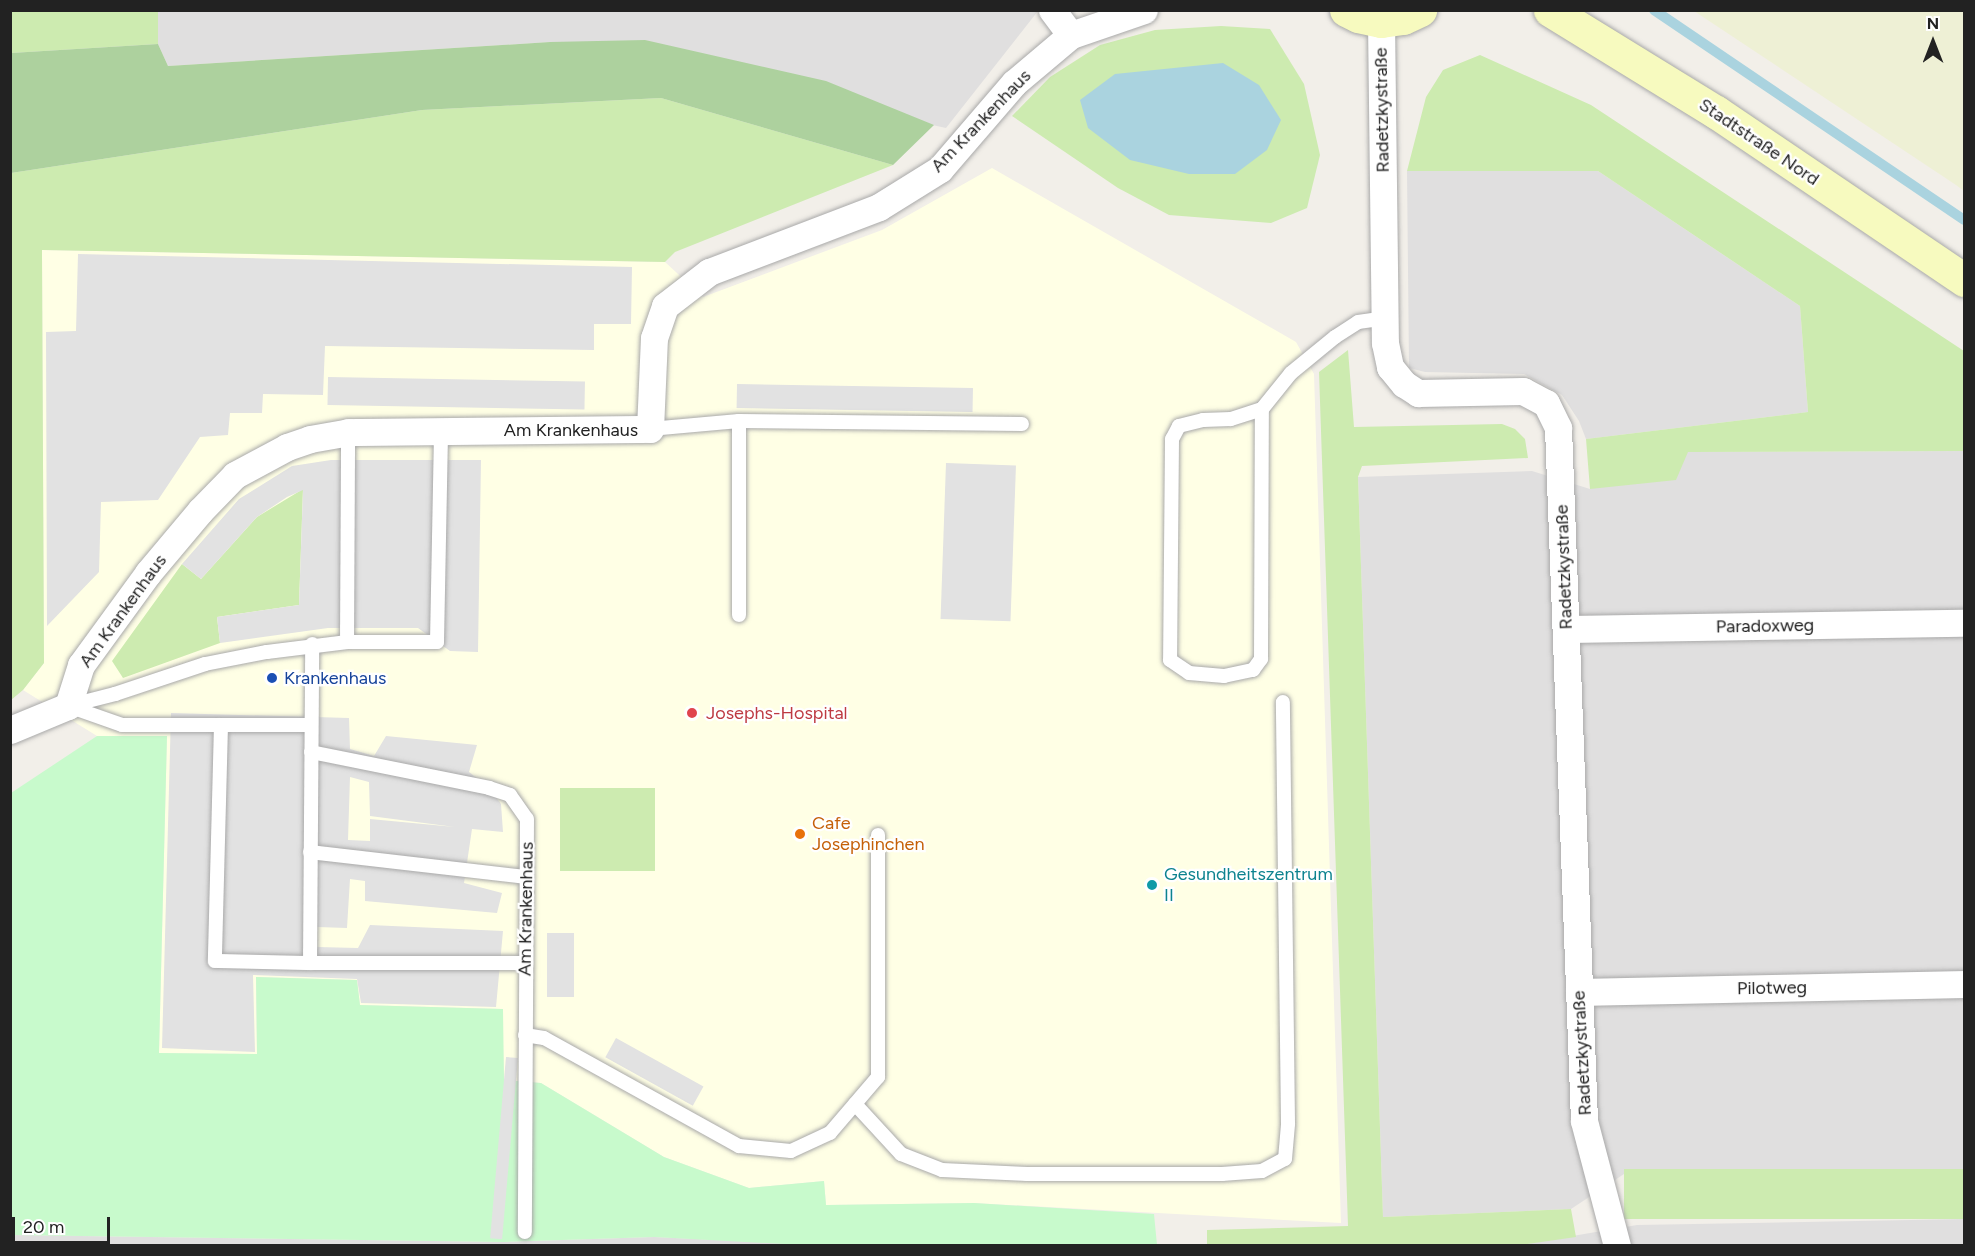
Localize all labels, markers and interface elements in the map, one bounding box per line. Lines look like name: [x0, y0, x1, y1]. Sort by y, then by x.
north arrow: [1903, 12, 1963, 72]
text: N: [1927, 14, 1939, 33]
street label: Radetzkystraße: [1370, 47, 1394, 173]
street label: Am Krankenhaus: [927, 65, 1035, 177]
street label: Stadtstraße Nord: [1695, 94, 1823, 190]
street label: Am Krankenhaus: [504, 419, 638, 441]
street label: Radetzkystraße: [1551, 504, 1577, 630]
street label: Am Krankenhaus: [75, 550, 171, 672]
street label: Paradoxweg: [1716, 614, 1814, 638]
place label: Krankenhaus: [284, 667, 386, 689]
marker: Krankenhaus: [265, 671, 279, 685]
place label: Josephs-Hospital: [706, 702, 848, 724]
marker: Josephs-Hospital: [683, 704, 701, 722]
place label: Cafe Josephinchen: [812, 813, 924, 856]
marker: Cafe Josephinchen: [793, 827, 807, 841]
street label: Am Krankenhaus: [514, 842, 538, 976]
place label: Gesundheitszentrum II: [1164, 864, 1333, 906]
marker: Gesundheitszentrum II: [1145, 878, 1159, 892]
street label: Pilotweg: [1737, 977, 1807, 999]
street label: Radetzkystraße: [1568, 990, 1596, 1116]
scale bar: [15, 1205, 112, 1243]
text: 20 m: [23, 1216, 64, 1238]

